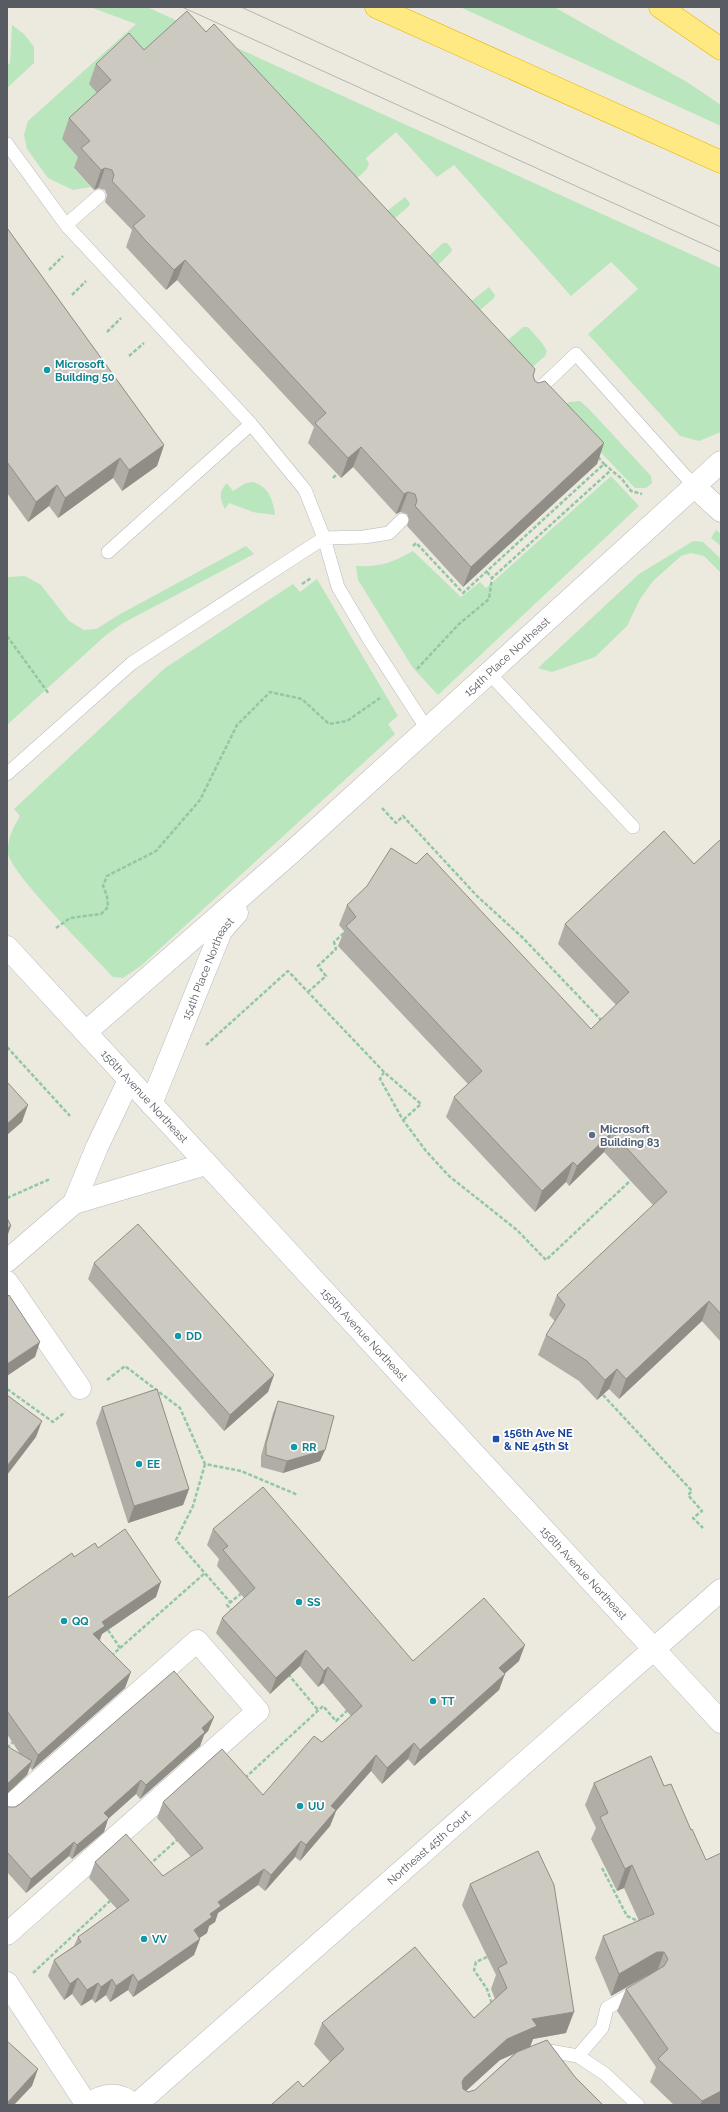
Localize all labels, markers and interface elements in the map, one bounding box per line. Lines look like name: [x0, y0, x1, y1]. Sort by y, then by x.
place label: Microsoft Building 50: [55, 358, 115, 384]
marker: Microsoft Building 50: [42, 365, 52, 375]
street label: 154th Place Northeast: [461, 614, 553, 699]
street label: 154th Place Northeast: [179, 915, 237, 1022]
street label: 156th Avenue Northeast: [98, 1047, 191, 1146]
place label: Microsoft Building 83: [600, 1123, 660, 1149]
marker: Microsoft Building 83: [587, 1130, 597, 1140]
street label: 156th Avenue Northeast: [318, 1285, 410, 1384]
place label: DD: [186, 1330, 202, 1343]
marker: DD: [173, 1331, 183, 1341]
place label: 156th Ave NE & NE 45th St: [504, 1427, 573, 1453]
marker: 156th Ave NE & NE 45th St: [491, 1434, 501, 1444]
place label: RR: [302, 1441, 317, 1454]
marker: RR: [289, 1442, 299, 1452]
place label: EE: [147, 1458, 161, 1471]
marker: EE: [134, 1459, 144, 1469]
street label: 156th Avenue Northeast: [538, 1524, 630, 1622]
place label: SS: [307, 1596, 321, 1609]
marker: SS: [294, 1597, 304, 1607]
place label: QQ: [72, 1615, 89, 1628]
marker: QQ: [59, 1616, 69, 1626]
place label: TT: [441, 1695, 455, 1708]
marker: TT: [428, 1696, 438, 1706]
place label: UU: [308, 1800, 325, 1813]
marker: UU: [295, 1801, 305, 1811]
street label: Northeast 45th Court: [385, 1807, 473, 1887]
place label: VV: [152, 1933, 167, 1946]
marker: VV: [139, 1934, 149, 1944]

